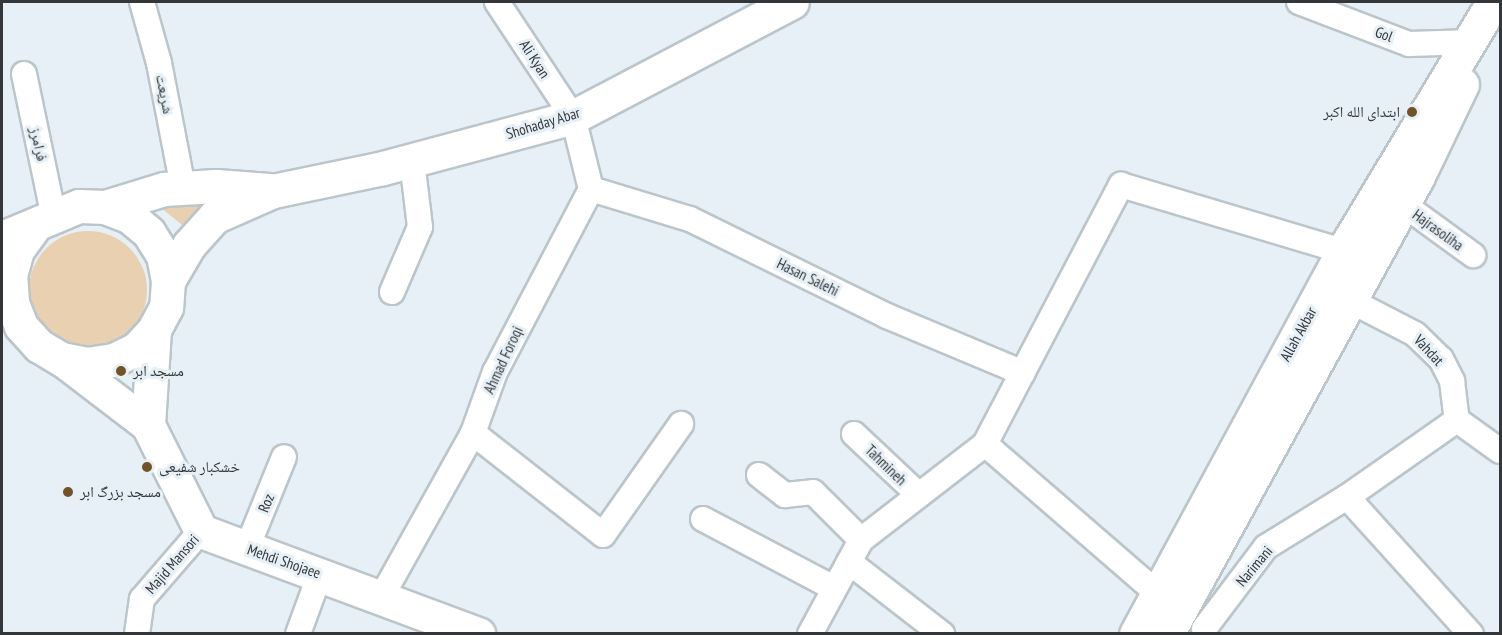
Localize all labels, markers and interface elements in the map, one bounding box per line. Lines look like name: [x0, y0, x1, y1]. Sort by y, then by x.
street label: Gol: [1373, 22, 1395, 46]
street label: Ali Kyan: [516, 36, 554, 82]
street label: شریعت: [152, 73, 178, 115]
street label: Shohaday Abar: [503, 103, 583, 143]
place label: ابتدای الله اکبر: [1323, 103, 1400, 121]
marker: ابتدای الله اکبر: [1405, 105, 1419, 119]
street label: فرامرز: [27, 125, 51, 163]
street label: Hajrasoliha: [1409, 206, 1467, 254]
street label: Hasan Salehi: [774, 254, 842, 300]
street label: Allah Akbar: [1276, 304, 1320, 364]
street label: Ahmad Foroqi: [480, 324, 526, 396]
street label: Vahdat: [1410, 331, 1448, 369]
place label: مسجد ابر: [133, 362, 184, 380]
marker: مسجد ابر: [114, 364, 128, 378]
street label: Tahmineh: [862, 441, 910, 489]
place label: خشکبار شفیعی: [159, 458, 240, 476]
marker: خشکبار شفیعی: [140, 460, 154, 474]
place label: مسجد بزرگ ابر: [80, 483, 161, 501]
marker: مسجد بزرگ ابر: [61, 485, 75, 499]
street label: Roz: [254, 491, 278, 515]
street label: Majid Mansori: [141, 531, 203, 597]
street label: Mehdi Shojaee: [245, 540, 323, 582]
street label: Narimani: [1232, 542, 1276, 590]

